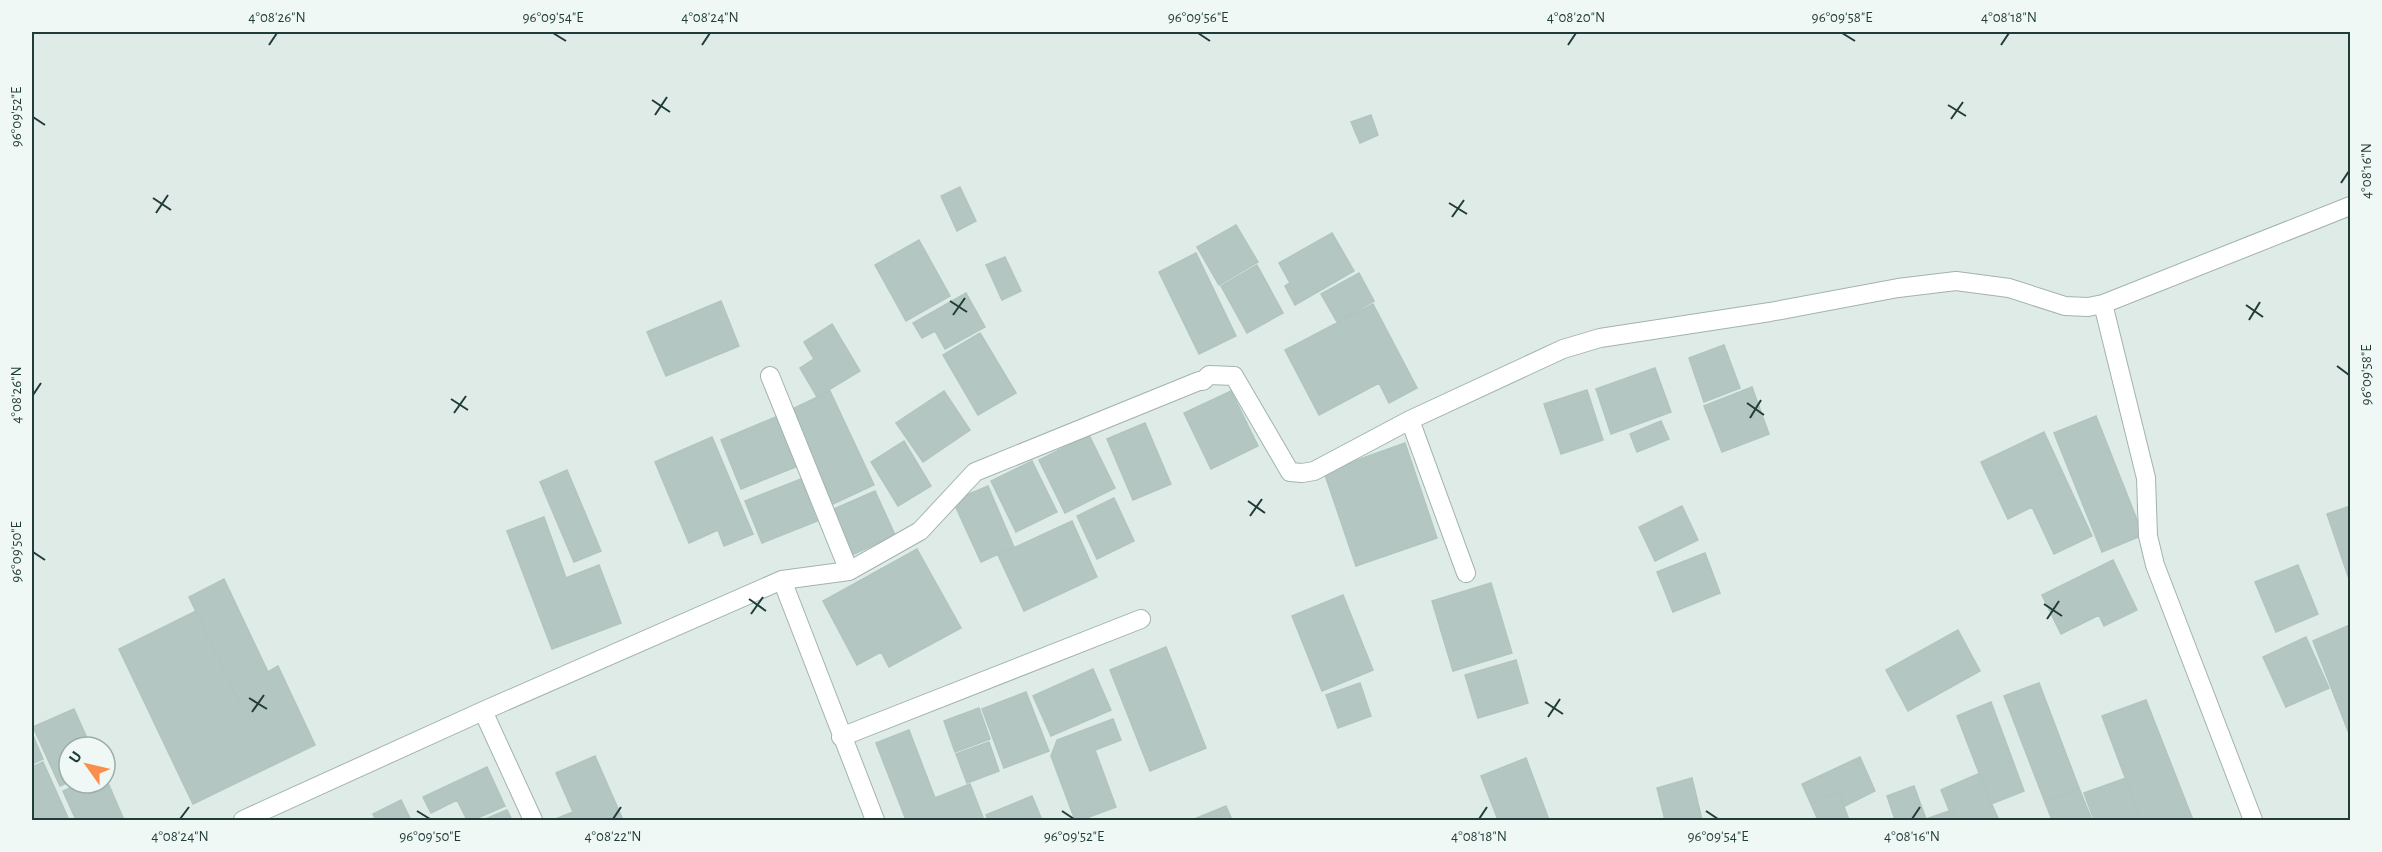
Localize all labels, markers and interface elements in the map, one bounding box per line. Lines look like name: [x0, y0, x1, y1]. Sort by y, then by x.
text: 4°08'26"N: [248, 10, 306, 25]
text: 96°09'54"E: [523, 10, 583, 25]
text: 4°08'24"N: [681, 10, 739, 25]
text: 96°09'56"E: [1168, 10, 1228, 25]
text: 4°08'20"N: [1547, 10, 1605, 25]
text: 96°09'58"E: [1812, 10, 1872, 25]
text: 4°08'18"N: [1981, 10, 2037, 25]
text: 96°09'52"E: [9, 87, 24, 147]
text: 4°08'16"N: [2359, 143, 2374, 199]
text: 96°09'58"E: [2359, 345, 2374, 405]
text: 4°08'26"N: [9, 366, 24, 424]
text: 96°09'50"E: [9, 521, 24, 583]
north arrow: [57, 735, 117, 795]
text: U: [66, 748, 85, 766]
text: 4°08'24"N: [151, 829, 209, 844]
text: 96°09'50"E: [399, 829, 461, 844]
text: 4°08'22"N: [584, 829, 642, 844]
text: 96°09'52"E: [1044, 829, 1104, 844]
text: 4°08'18"N: [1451, 829, 1507, 844]
text: 96°09'54"E: [1688, 829, 1748, 844]
text: 4°08'16"N: [1884, 829, 1940, 844]

